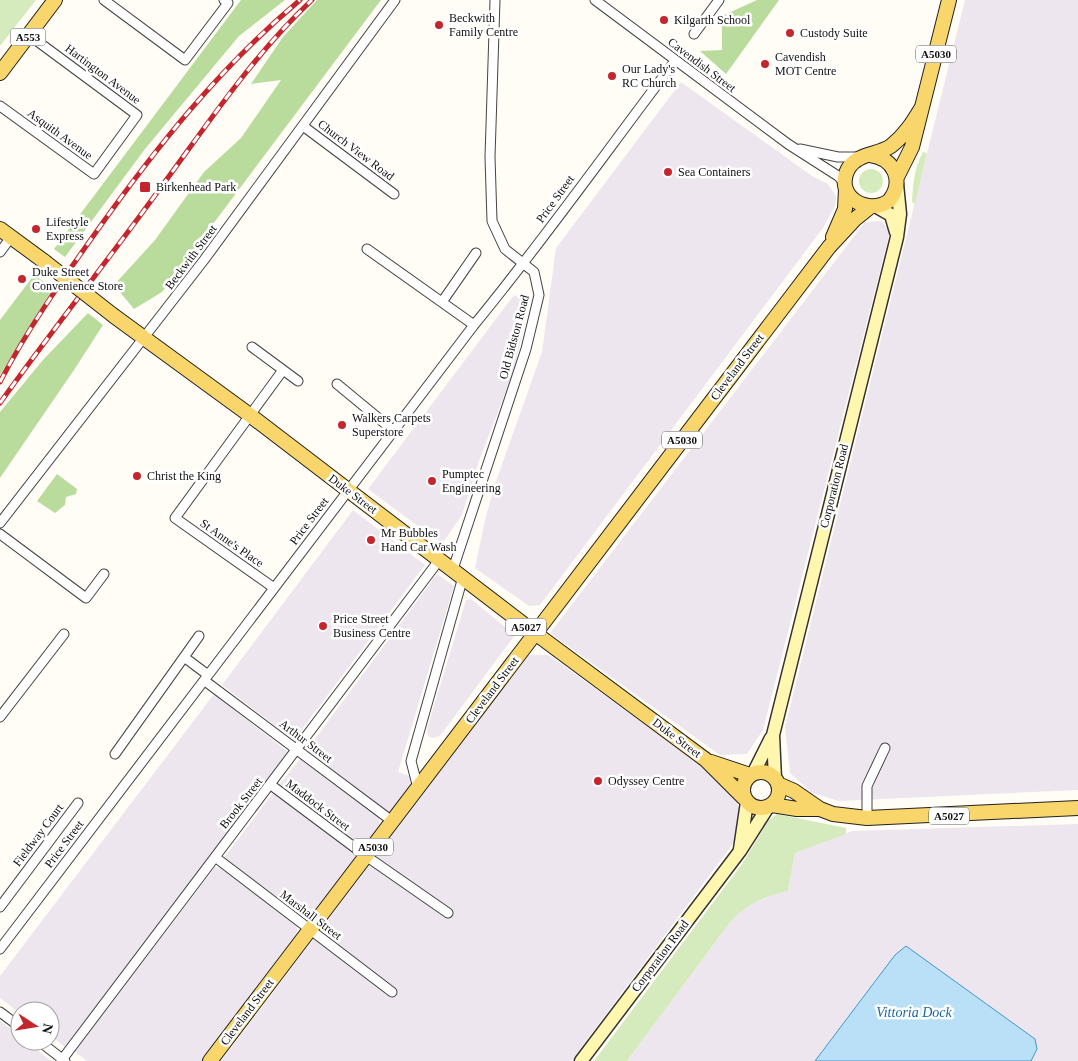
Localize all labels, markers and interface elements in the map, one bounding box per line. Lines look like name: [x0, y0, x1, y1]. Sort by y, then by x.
place label: Beckwith Family Centre: [449, 11, 518, 39]
place label: Kilgarth School: [674, 13, 751, 27]
marker: Kilgarth School: [658, 14, 670, 26]
marker: Beckwith Family Centre: [433, 19, 445, 31]
place label: Custody Suite: [800, 26, 868, 40]
marker: Custody Suite: [784, 27, 796, 39]
road number: A553: [10, 28, 46, 46]
street label: Cavendish Street: [665, 35, 739, 96]
street label: Hartington Avenue: [63, 41, 143, 107]
road number: A5030: [916, 46, 956, 62]
place label: Cavendish MOT Centre: [775, 50, 836, 78]
marker: Cavendish MOT Centre: [759, 58, 771, 70]
place label: Our Lady's RC Church: [622, 62, 676, 90]
marker: Our Lady's RC Church: [606, 70, 618, 82]
street label: Asquith Avenue: [25, 106, 95, 162]
street label: Church View Road: [315, 117, 397, 183]
place label: Sea Containers: [678, 165, 751, 179]
marker: Sea Containers: [662, 166, 674, 178]
street label: Price Street: [533, 172, 577, 226]
marker: Birkenhead Park: [138, 180, 152, 194]
place label: Birkenhead Park: [156, 180, 236, 194]
place label: Lifestyle Express: [46, 215, 89, 243]
street label: Beckwith Street: [162, 222, 220, 292]
marker: Lifestyle Express: [30, 223, 42, 235]
place label: Duke Street Convenience Store: [32, 265, 123, 293]
marker: Duke Street Convenience Store: [16, 273, 28, 285]
street label: Old Bidston Road: [496, 293, 532, 381]
street label: Cleveland Street: [707, 330, 767, 403]
place label: Walkers Carpets Superstore: [352, 411, 431, 439]
marker: Walkers Carpets Superstore: [336, 419, 348, 431]
road number: A5030: [662, 432, 702, 448]
street label: Corporation Road: [817, 442, 851, 530]
place label: Pumptec Engineering: [442, 467, 501, 495]
place label: Christ the King: [147, 469, 221, 483]
marker: Christ the King: [131, 470, 143, 482]
street label: Duke Street: [326, 471, 380, 517]
marker: Pumptec Engineering: [426, 475, 438, 487]
street label: Price Street: [287, 494, 332, 547]
street label: St Anne's Place: [198, 516, 266, 570]
place label: Mr Bubbles Hand Car Wash: [381, 526, 456, 554]
marker: Mr Bubbles Hand Car Wash: [365, 534, 377, 546]
place label: Price Street Business Centre: [333, 612, 411, 640]
road number: A5027: [506, 618, 546, 636]
marker: Price Street Business Centre: [317, 620, 329, 632]
street label: Cleveland Street: [462, 653, 522, 726]
street label: Duke Street: [650, 715, 704, 761]
street label: Arthur Street: [277, 716, 336, 766]
street label: Brook Street: [217, 774, 266, 831]
place label: Odyssey Centre: [608, 774, 684, 788]
marker: Odyssey Centre: [592, 775, 604, 787]
street label: Maddock Street: [283, 776, 353, 834]
street label: Fieldway Court: [10, 800, 67, 869]
road number: A5027: [929, 808, 969, 824]
street label: Price Street: [42, 817, 87, 870]
road number: A5030: [353, 839, 393, 856]
street label: Marshall Street: [277, 887, 345, 943]
street label: Corporation Road: [628, 917, 692, 995]
street label: Cleveland Street: [217, 975, 277, 1048]
north arrow: [10, 1001, 60, 1051]
water label: Vittoria Dock: [876, 1005, 953, 1020]
text: N: [39, 1022, 56, 1035]

